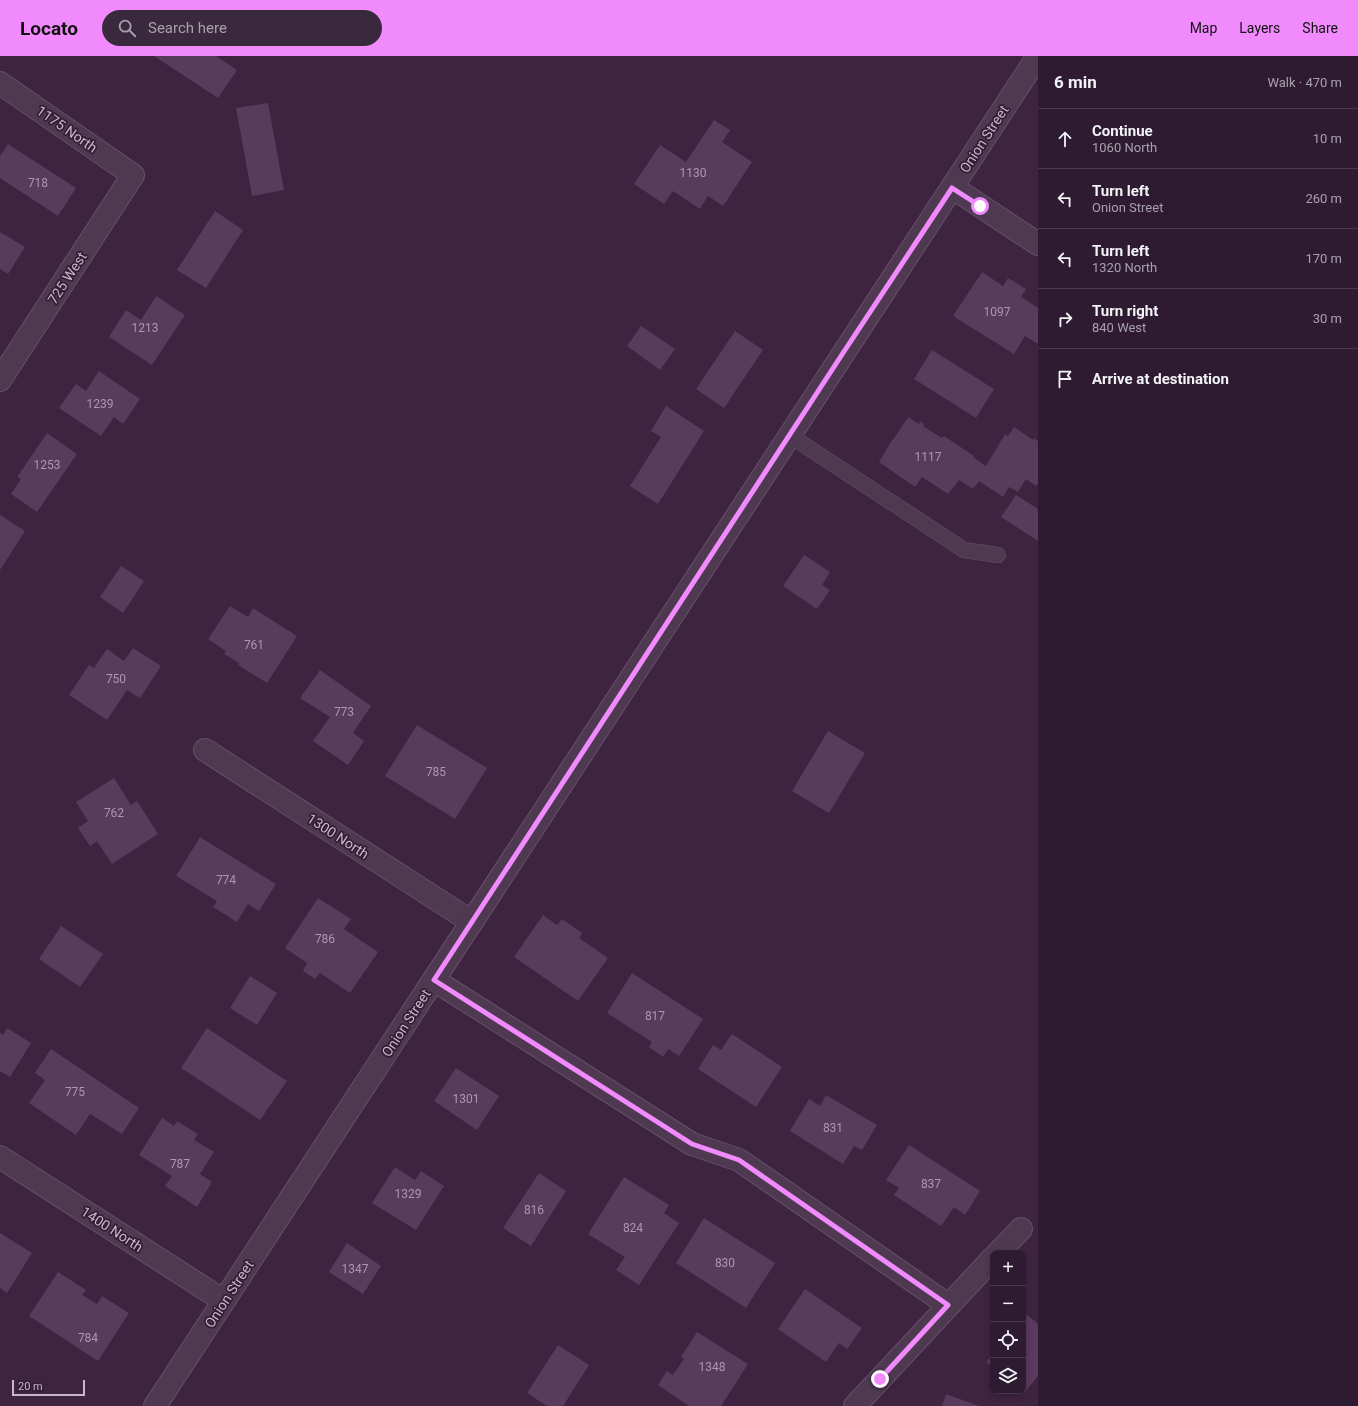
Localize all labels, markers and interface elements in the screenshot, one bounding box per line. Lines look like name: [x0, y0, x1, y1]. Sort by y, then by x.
search box: [102, 10, 382, 46]
text: Locato: [20, 17, 78, 40]
icon: search: [116, 17, 138, 39]
text: Search here: [148, 19, 227, 37]
text: Map: [1190, 20, 1217, 36]
text: Layers: [1239, 20, 1280, 36]
text: Share: [1302, 20, 1338, 36]
text: 6 min: [1054, 72, 1097, 92]
text: Walk · 470 m: [1267, 75, 1342, 90]
street label: 1175 North: [34, 102, 100, 156]
street label: Onion Street: [956, 102, 1012, 176]
text: Continue: [1092, 122, 1153, 140]
icon: ahead: [1054, 128, 1076, 150]
text: 10 m: [1313, 131, 1342, 146]
text: 1060 North: [1092, 140, 1157, 155]
house number: 1130: [680, 166, 707, 180]
house number: 718: [28, 176, 48, 190]
text: Turn left: [1092, 182, 1149, 200]
icon: left: [1054, 188, 1076, 210]
text: 260 m: [1305, 191, 1342, 206]
route start: [971, 197, 989, 215]
text: Onion Street: [1092, 200, 1163, 215]
text: Turn left: [1092, 242, 1149, 260]
icon: left: [1054, 248, 1076, 270]
street label: 725 West: [44, 249, 90, 307]
text: 170 m: [1305, 251, 1342, 266]
text: 1320 North: [1092, 260, 1157, 275]
text: Turn right: [1092, 302, 1158, 320]
house number: 1097: [984, 305, 1011, 319]
icon: right: [1054, 308, 1076, 330]
text: 30 m: [1313, 311, 1342, 326]
text: 840 West: [1092, 320, 1146, 335]
house number: 1213: [132, 321, 158, 335]
icon: arrive: [1054, 368, 1076, 390]
text: Arrive at destination: [1092, 370, 1229, 388]
house number: 1239: [87, 397, 113, 411]
house number: 1117: [915, 450, 942, 464]
house number: 1253: [34, 458, 60, 472]
house number: 761: [244, 638, 264, 652]
house number: 750: [106, 672, 126, 686]
house number: 773: [334, 705, 354, 719]
house number: 785: [426, 765, 446, 779]
house number: 762: [104, 806, 124, 820]
street label: 1300 North: [304, 810, 372, 862]
house number: 774: [216, 873, 236, 887]
house number: 786: [315, 932, 335, 946]
street label: Onion Street: [378, 986, 434, 1060]
house number: 817: [645, 1009, 665, 1023]
house number: 775: [65, 1085, 85, 1099]
house number: 1301: [453, 1092, 479, 1106]
house number: 831: [823, 1121, 843, 1135]
house number: 787: [170, 1157, 190, 1171]
house number: 837: [921, 1177, 941, 1191]
house number: 1329: [395, 1187, 421, 1201]
street label: 1400 North: [78, 1203, 146, 1255]
house number: 816: [524, 1203, 544, 1217]
house number: 824: [623, 1221, 643, 1235]
map controls: [990, 1250, 1026, 1394]
button: +: [990, 1250, 1026, 1286]
house number: 830: [715, 1256, 735, 1270]
street label: Onion Street: [201, 1257, 257, 1331]
house number: 1347: [342, 1262, 369, 1276]
button: −: [990, 1286, 1026, 1322]
button: locate: [990, 1322, 1026, 1358]
house number: 784: [78, 1331, 98, 1345]
button: layers: [990, 1358, 1026, 1394]
house number: 1348: [699, 1360, 726, 1374]
route end: [871, 1370, 889, 1388]
scale bar: [12, 1378, 85, 1397]
text: 20 m: [18, 1380, 43, 1393]

